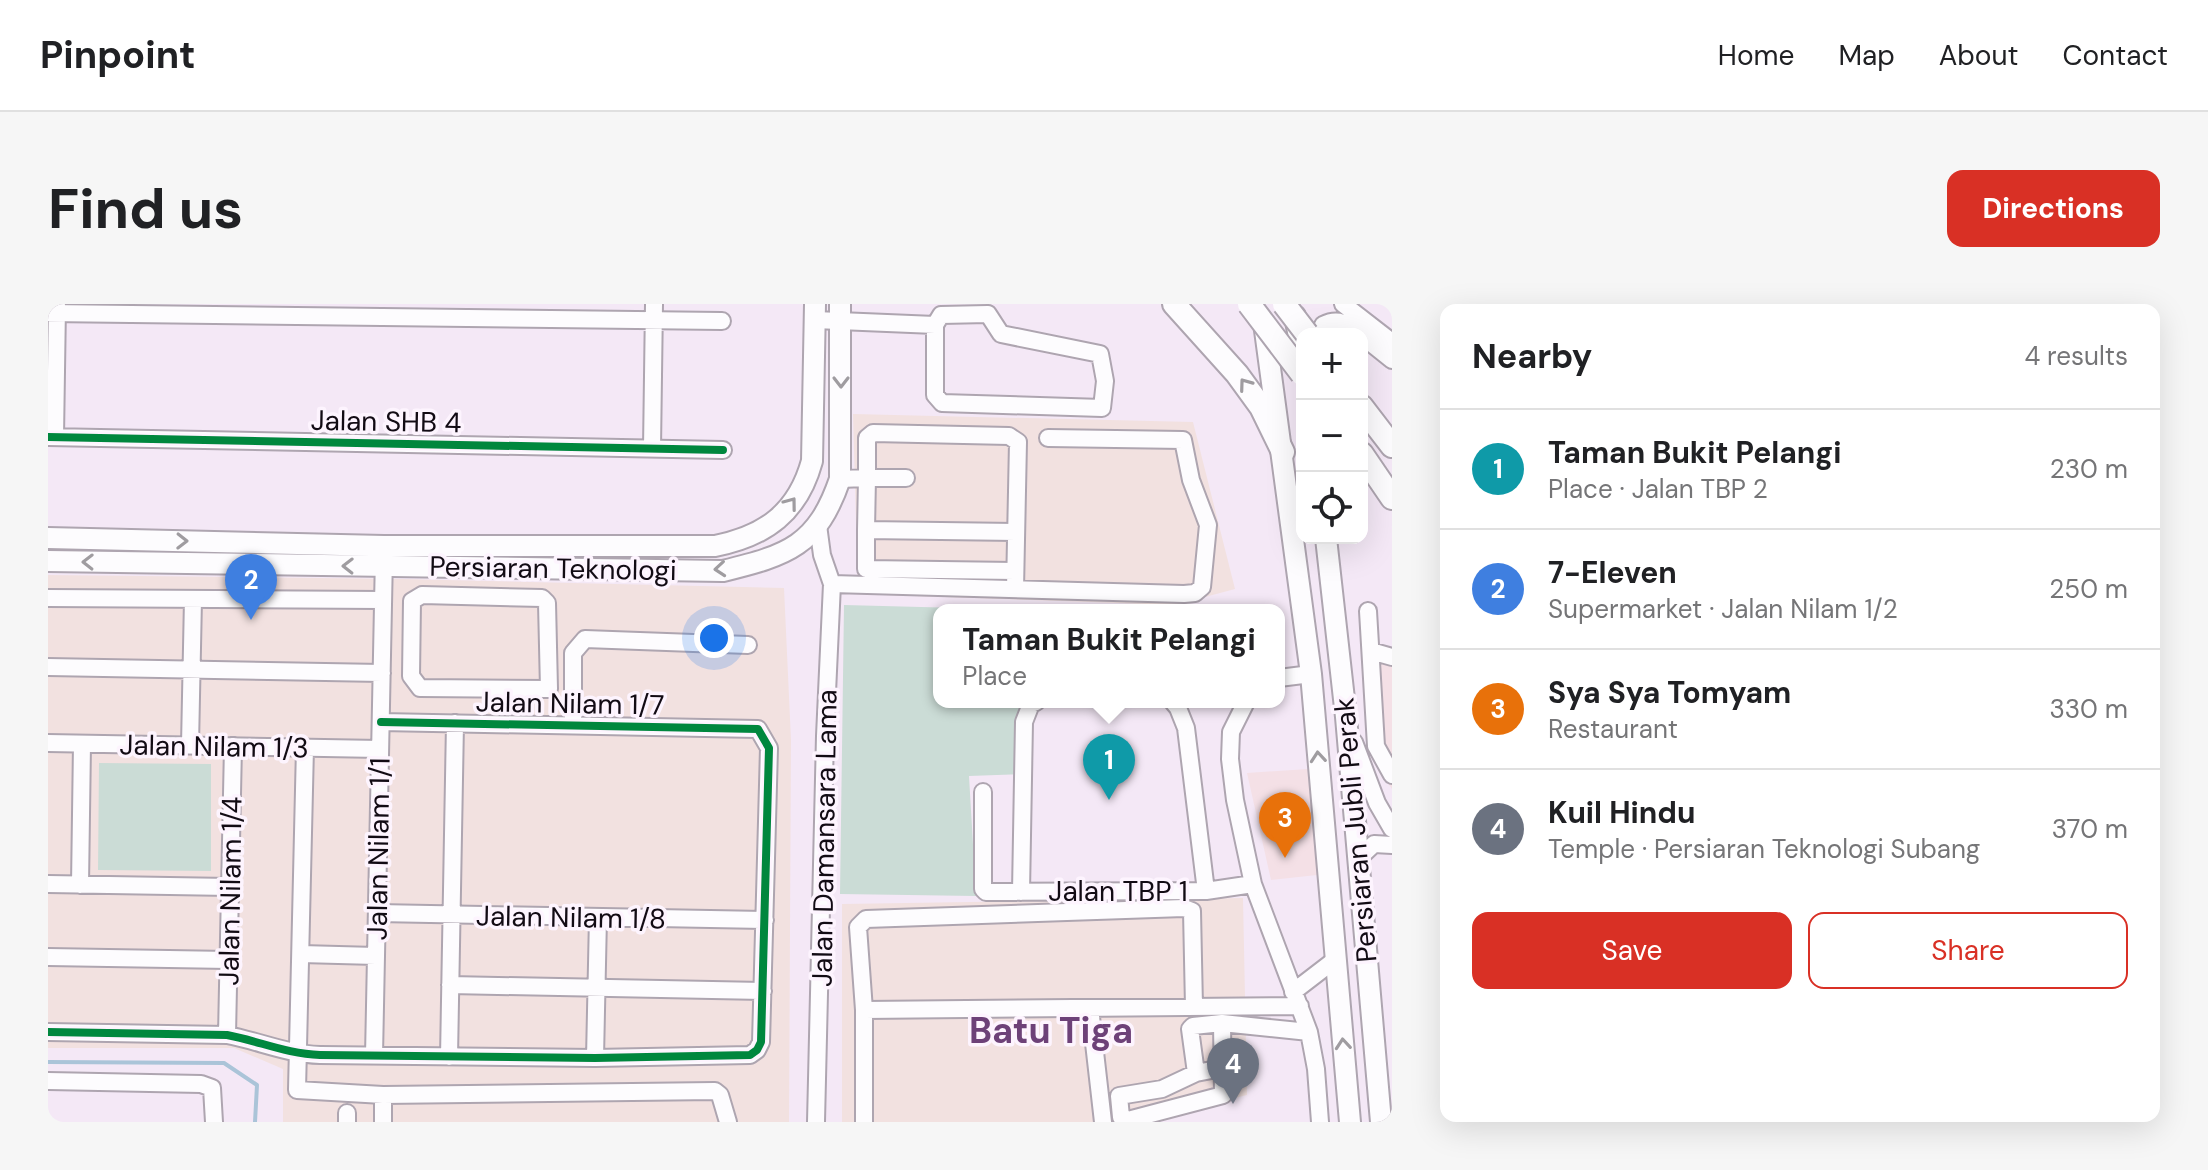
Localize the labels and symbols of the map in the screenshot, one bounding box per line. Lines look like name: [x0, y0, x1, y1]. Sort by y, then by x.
one-way arrow: [832, 376, 850, 389]
one-way arrow: [1240, 379, 1254, 393]
street label: Jalan SHB 4: [310, 402, 462, 441]
one-way arrow: [781, 497, 796, 511]
one-way arrow: [176, 532, 189, 550]
street label: Persiaran Teknologi: [429, 548, 677, 589]
one-way arrow: [81, 553, 94, 570]
pin: 2: [225, 554, 277, 620]
one-way arrow: [341, 557, 354, 574]
one-way arrow: [713, 561, 726, 578]
your location: [694, 618, 734, 658]
street label: Jalan Nilam 1/7: [475, 683, 665, 724]
street label: Jalan Damansara Lama: [803, 689, 846, 987]
street label: Persiaran Jubli Perak: [1325, 696, 1386, 964]
street label: Jalan Nilam 1/3: [119, 726, 309, 767]
pin: 1: [1083, 734, 1135, 800]
one-way arrow: [1310, 750, 1327, 763]
street label: Jalan Nilam 1/1: [358, 757, 399, 941]
pin: 3: [1259, 792, 1311, 858]
street label: Jalan Nilam 1/4: [210, 796, 251, 986]
street label: Jalan TBP 1: [1048, 873, 1188, 910]
street label: Jalan Nilam 1/8: [476, 897, 666, 938]
district label: Batu Tiga: [969, 1007, 1133, 1054]
one-way arrow: [1335, 1037, 1352, 1050]
pin: 4: [1207, 1038, 1259, 1104]

